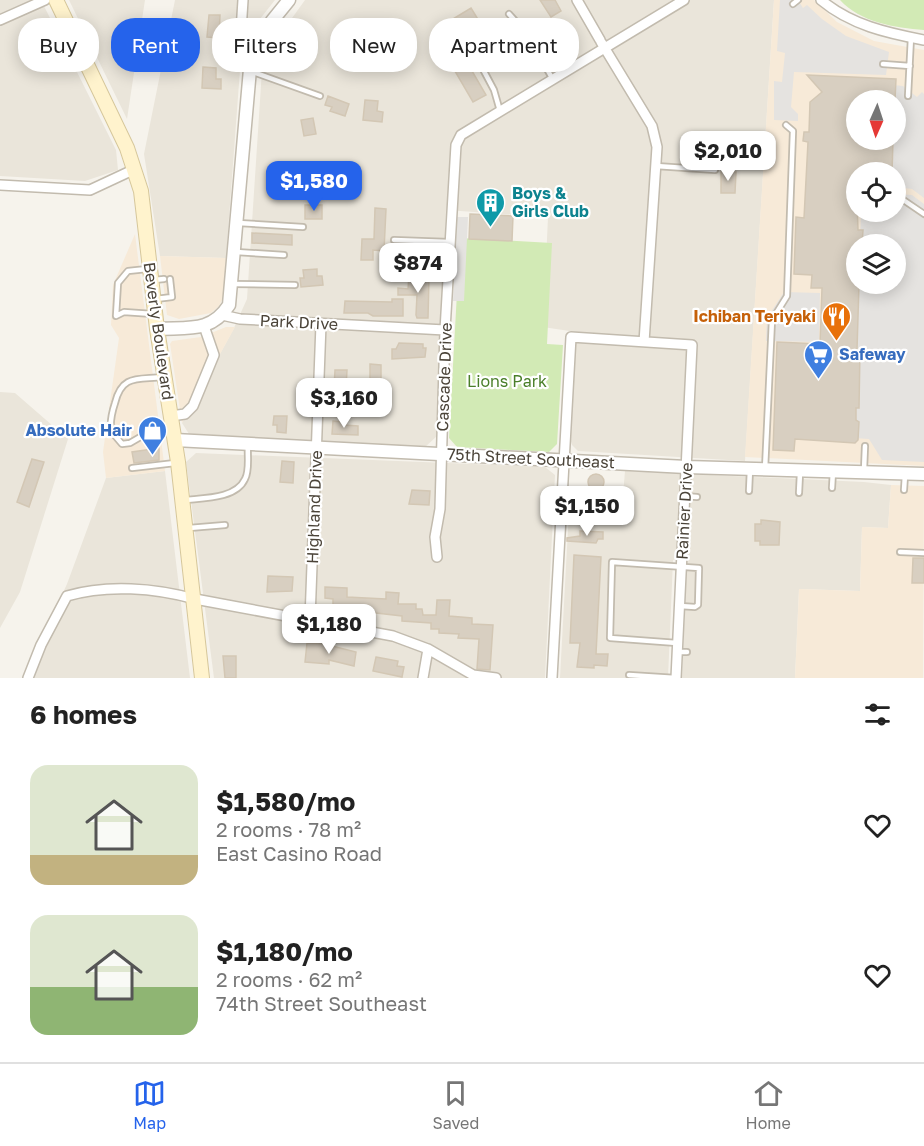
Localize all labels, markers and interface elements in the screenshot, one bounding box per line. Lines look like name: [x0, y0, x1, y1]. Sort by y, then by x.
chip: Buy: [18, 18, 99, 72]
chip: Rent: [111, 18, 200, 72]
chip: Filters: [212, 18, 318, 72]
chip: New: [330, 18, 417, 72]
chip: Apartment: [429, 18, 579, 72]
north arrow: [846, 90, 906, 150]
map controls: [846, 90, 906, 294]
pin: $2,010: [679, 131, 777, 182]
text: $2,010: [694, 138, 762, 162]
pin: $1,580: [265, 161, 363, 212]
button: locate: [846, 162, 906, 222]
text: $1,580: [280, 168, 348, 192]
place label: Boys & Girls Club: [512, 183, 589, 221]
building icon: Boys & Girls Club: [475, 186, 507, 228]
button: layers: [846, 234, 906, 294]
pin: $874: [382, 243, 454, 294]
text: $874: [393, 250, 443, 274]
street label: Beverly Boulevard: [139, 261, 179, 401]
restaurant icon: Ichiban Teriyaki: [821, 300, 853, 342]
place label: Ichiban Teriyaki: [693, 306, 816, 326]
street label: Park Drive: [259, 310, 339, 334]
street label: Cascade Drive: [432, 322, 456, 432]
supermarket icon: Safeway: [802, 338, 834, 380]
place label: Safeway: [839, 344, 906, 364]
park label: Lions Park: [467, 371, 547, 391]
pin: $3,160: [295, 378, 393, 429]
text: $3,160: [310, 385, 378, 409]
shop icon: Absolute Hair: [137, 414, 169, 456]
place label: Absolute Hair: [25, 420, 132, 440]
street label: 75th Street Southeast: [446, 444, 616, 472]
street label: Highland Drive: [302, 450, 326, 564]
street label: Rainier Drive: [671, 462, 697, 560]
pin: $1,150: [538, 486, 636, 537]
text: $1,150: [554, 493, 620, 517]
pin: $1,180: [280, 604, 378, 655]
text: $1,180: [296, 611, 362, 635]
icon: filters: [861, 698, 894, 731]
text: 6 homes: [30, 699, 137, 730]
text: $1,580/mo: [216, 786, 355, 817]
icon: home: [78, 789, 150, 861]
icon: heart: [861, 809, 894, 842]
text: 2 rooms · 78 m²: [216, 817, 361, 841]
text: East Casino Road: [216, 841, 382, 865]
text: $1,180/mo: [216, 936, 353, 967]
icon: home: [78, 939, 150, 1011]
icon: heart: [861, 959, 894, 992]
text: 2 rooms · 62 m²: [216, 967, 362, 991]
text: 74th Street Southeast: [216, 991, 427, 1015]
tab: Map: [133, 1077, 166, 1133]
tab: Saved: [433, 1077, 479, 1133]
tab: Home: [746, 1077, 791, 1133]

